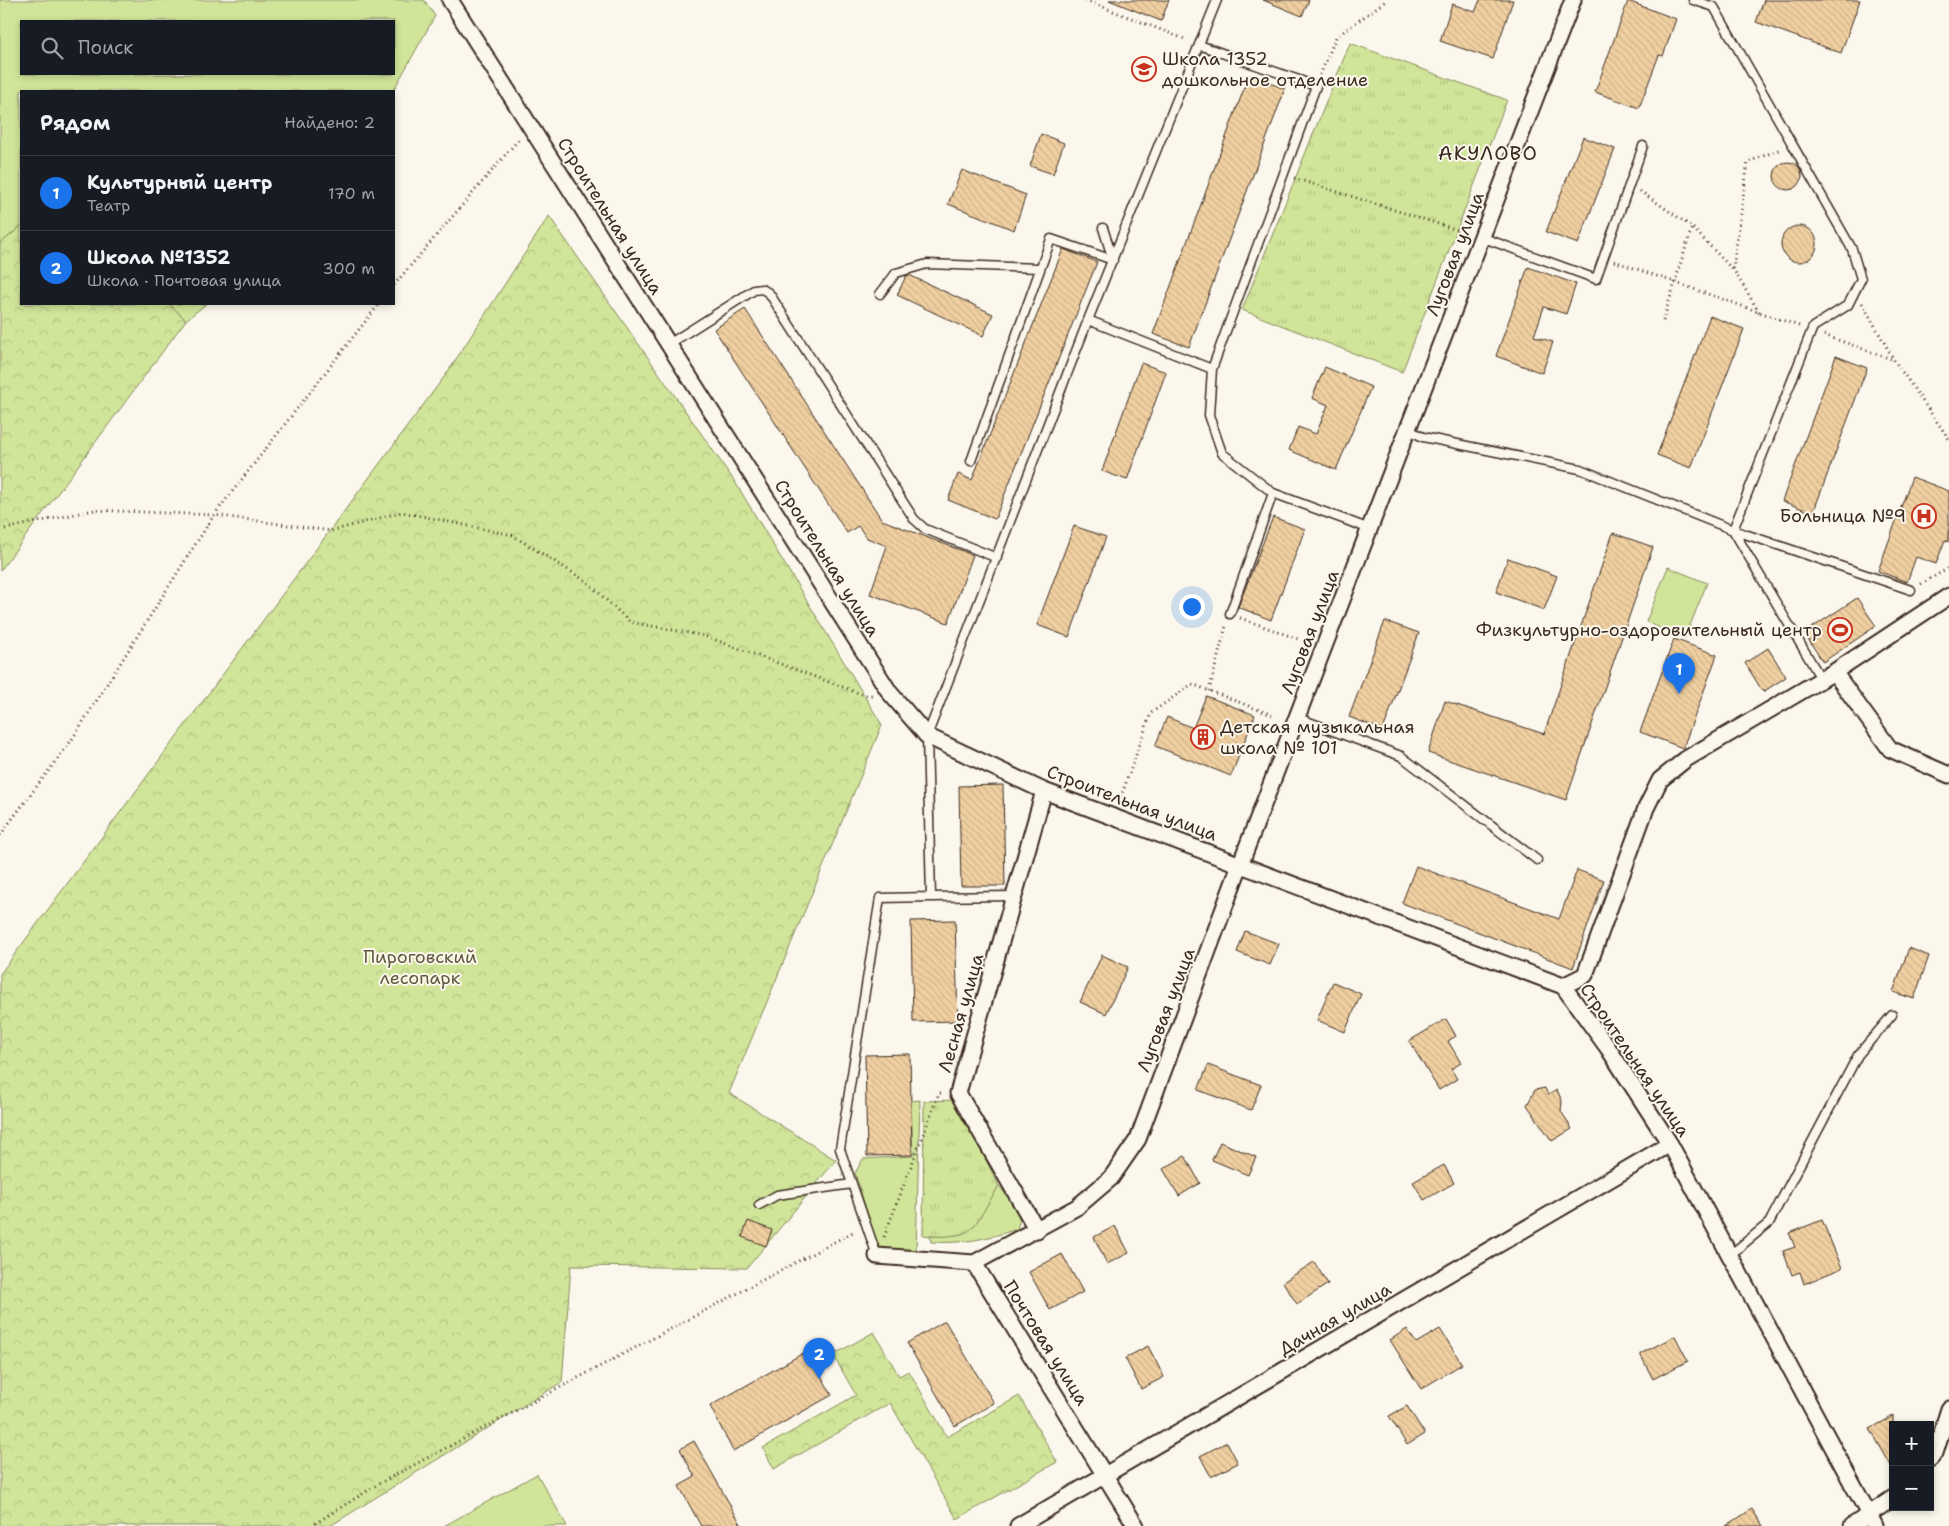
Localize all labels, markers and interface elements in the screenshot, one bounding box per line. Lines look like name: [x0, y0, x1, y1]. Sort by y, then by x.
search box: [20, 20, 395, 75]
icon: search: [38, 34, 66, 62]
text: Поиск: [78, 35, 133, 60]
place label: Школа 1352 дошкольное отделение: [1162, 47, 1368, 92]
school or university icon: Школа 1352 дошкольное отделение: [1131, 56, 1157, 82]
text: Рядом: [40, 109, 110, 137]
text: Найдено: 2: [284, 112, 375, 133]
street label: Строительная улица: [552, 133, 668, 299]
district label: АКУЛОВО: [1438, 140, 1538, 166]
text: Культурный центр: [87, 170, 272, 195]
text: 1: [52, 183, 60, 204]
text: 170 m: [328, 183, 375, 204]
street label: Луговая улица: [1420, 188, 1490, 320]
text: Театр: [87, 195, 130, 216]
text: Школа №1352: [87, 245, 230, 270]
text: 2: [50, 258, 62, 279]
text: 300 m: [323, 258, 375, 279]
text: Школа · Почтовая улица: [87, 270, 281, 291]
street label: Строительная улица: [769, 475, 885, 641]
hospital icon: Больница №9: [1911, 503, 1937, 529]
place label: Больница №9: [1779, 504, 1906, 528]
street label: Луговая улица: [1275, 566, 1345, 698]
your location: [1179, 594, 1205, 620]
sports icon: Физкультурно-оздоровительный центр: [1827, 617, 1853, 643]
place label: Физкультурно-оздоровительный центр: [1476, 618, 1822, 642]
pin: 1: [1663, 653, 1695, 694]
place label: Детская музыкальная школа № 101: [1220, 715, 1415, 760]
building icon: Детская музыкальная школа № 101: [1190, 724, 1216, 750]
street label: Строительная улица: [1043, 759, 1221, 847]
street label: Луговая улица: [1131, 944, 1201, 1076]
park label: Пироговский лесопарк: [363, 945, 477, 990]
street label: Лесная улица: [933, 951, 989, 1075]
street label: Строительная улица: [1574, 978, 1696, 1142]
street label: Почтовая улица: [998, 1276, 1094, 1410]
street label: Дачная улица: [1275, 1277, 1395, 1361]
pin: 2: [803, 1338, 835, 1379]
map controls: [1889, 1421, 1934, 1511]
button: +: [1889, 1421, 1934, 1466]
button: −: [1889, 1466, 1934, 1511]

